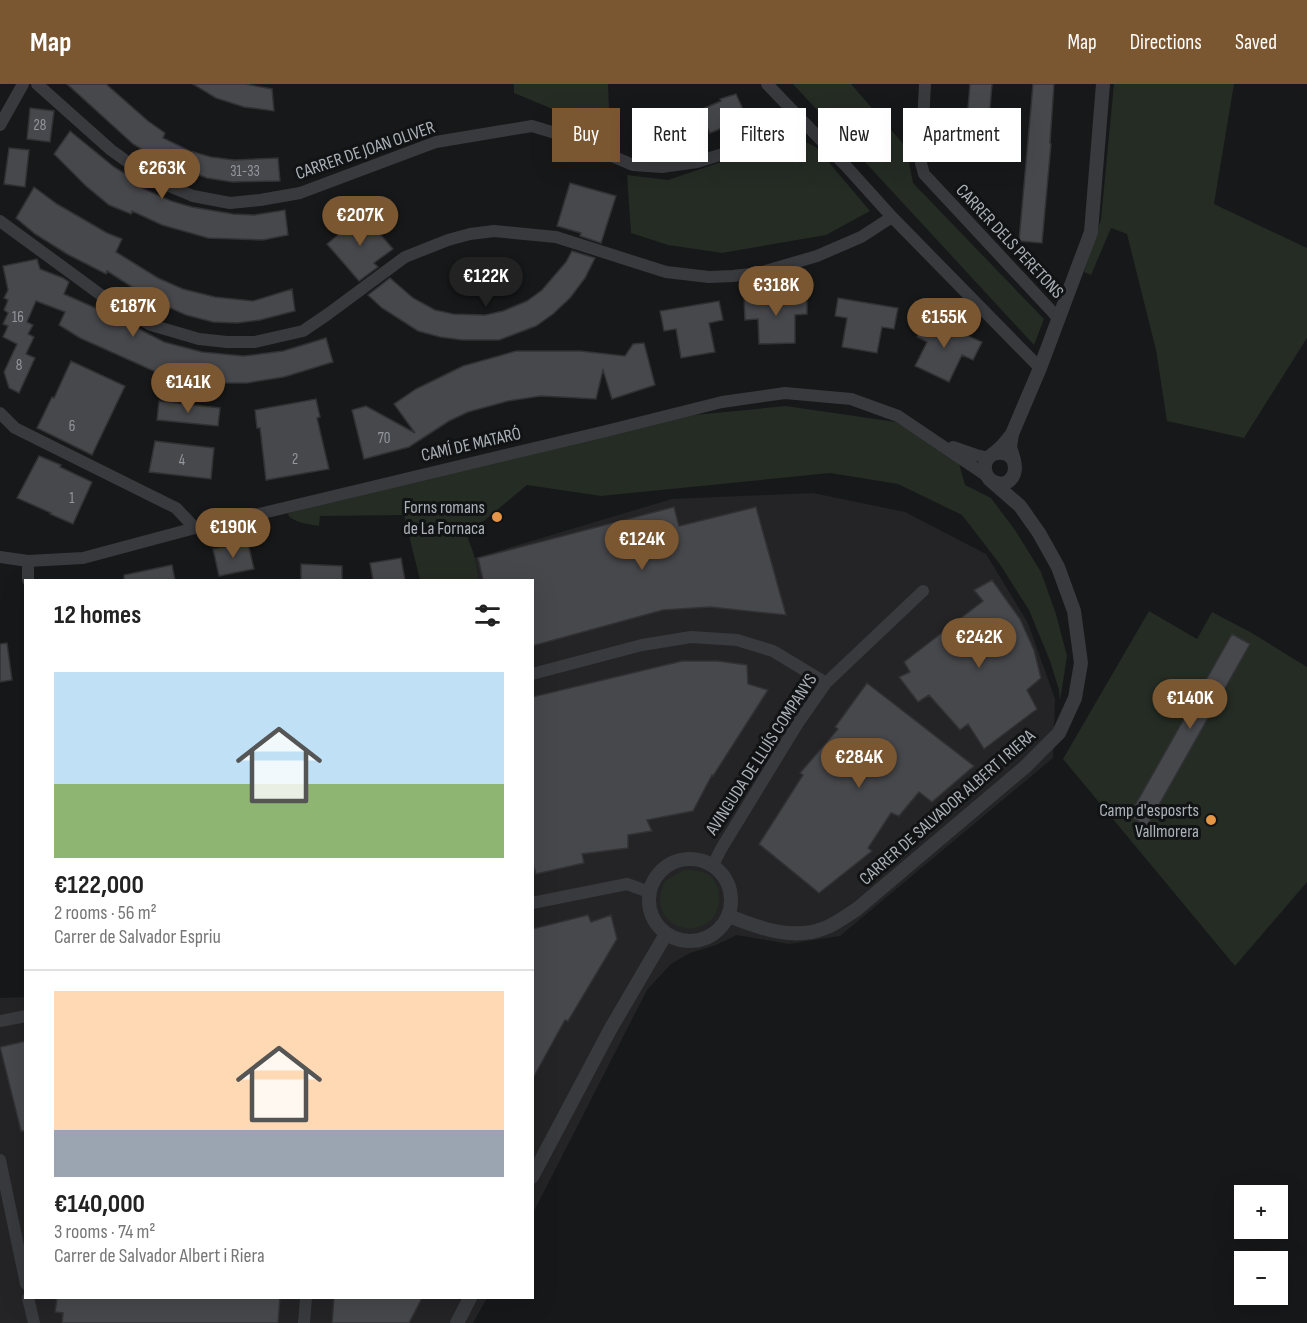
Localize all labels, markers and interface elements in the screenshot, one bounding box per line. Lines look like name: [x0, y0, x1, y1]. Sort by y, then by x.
text: Map: [30, 26, 71, 59]
text: Map: [1067, 30, 1097, 55]
text: Directions: [1130, 30, 1202, 55]
text: Saved: [1235, 30, 1277, 55]
chip: Buy: [552, 108, 620, 162]
chip: Rent: [632, 108, 708, 162]
chip: Filters: [720, 108, 806, 162]
chip: New: [818, 108, 891, 162]
chip: Apartment: [903, 108, 1021, 162]
house number: 28: [34, 116, 46, 135]
street label: CARRER DE JOAN OLIVER: [293, 117, 438, 184]
pin: €263K: [120, 149, 204, 200]
text: €263K: [138, 156, 186, 180]
house number: 31-33: [230, 162, 260, 181]
street label: CARRER DELS PERETONS: [951, 180, 1068, 303]
pin: €207K: [318, 196, 402, 247]
text: €207K: [336, 203, 384, 227]
pin: €122K: [444, 257, 528, 308]
text: €122K: [463, 264, 509, 288]
pin: €318K: [734, 266, 818, 317]
text: €318K: [753, 273, 799, 297]
pin: €187K: [91, 287, 175, 338]
text: €187K: [110, 294, 156, 318]
pin: €155K: [902, 298, 986, 349]
text: €155K: [921, 305, 967, 329]
house number: 16: [12, 308, 24, 327]
house number: 8: [16, 356, 22, 375]
pin: €141K: [146, 363, 230, 414]
text: €141K: [165, 370, 211, 394]
house number: 6: [69, 417, 75, 436]
street label: CAMÍ DE MATARÓ: [419, 423, 523, 466]
house number: 70: [378, 429, 390, 448]
house number: 2: [292, 450, 298, 469]
house number: 4: [179, 451, 185, 470]
house number: 1: [69, 489, 75, 508]
place label: Forns romans de La Fornaca: [403, 497, 485, 539]
pin: €190K: [191, 508, 275, 559]
marker: Forns romans de La Fornaca: [490, 510, 504, 524]
text: €190K: [209, 515, 257, 539]
pin: €124K: [600, 520, 684, 571]
text: €124K: [619, 527, 665, 551]
icon: filters: [471, 599, 504, 632]
text: 12 homes: [54, 600, 141, 631]
pin: €242K: [937, 618, 1021, 669]
text: €242K: [955, 625, 1003, 649]
street label: AVINGUDA DE LLUÍS COMPANYS: [701, 670, 822, 840]
pin: €140K: [1148, 679, 1232, 730]
text: €140K: [1166, 686, 1214, 710]
icon: home: [225, 711, 333, 819]
street label: CARRER DE SALVADOR ALBERT I RIERA: [855, 725, 1040, 889]
pin: €284K: [817, 738, 901, 789]
text: €284K: [835, 745, 883, 769]
place label: Camp d'esposrts Vallmorera: [1099, 800, 1199, 842]
marker: Camp d'esposrts Vallmorera: [1204, 813, 1218, 827]
text: €122,000: [54, 870, 144, 901]
text: 2 rooms · 56 m²: [54, 901, 157, 925]
text: Carrer de Salvador Espriu: [54, 925, 221, 949]
icon: home: [225, 1030, 333, 1138]
map controls: [1234, 1185, 1288, 1305]
button: +: [1234, 1185, 1288, 1239]
text: €140,000: [54, 1189, 145, 1220]
text: 3 rooms · 74 m²: [54, 1220, 156, 1244]
text: Carrer de Salvador Albert i Riera: [54, 1244, 265, 1268]
button: −: [1234, 1251, 1288, 1305]

